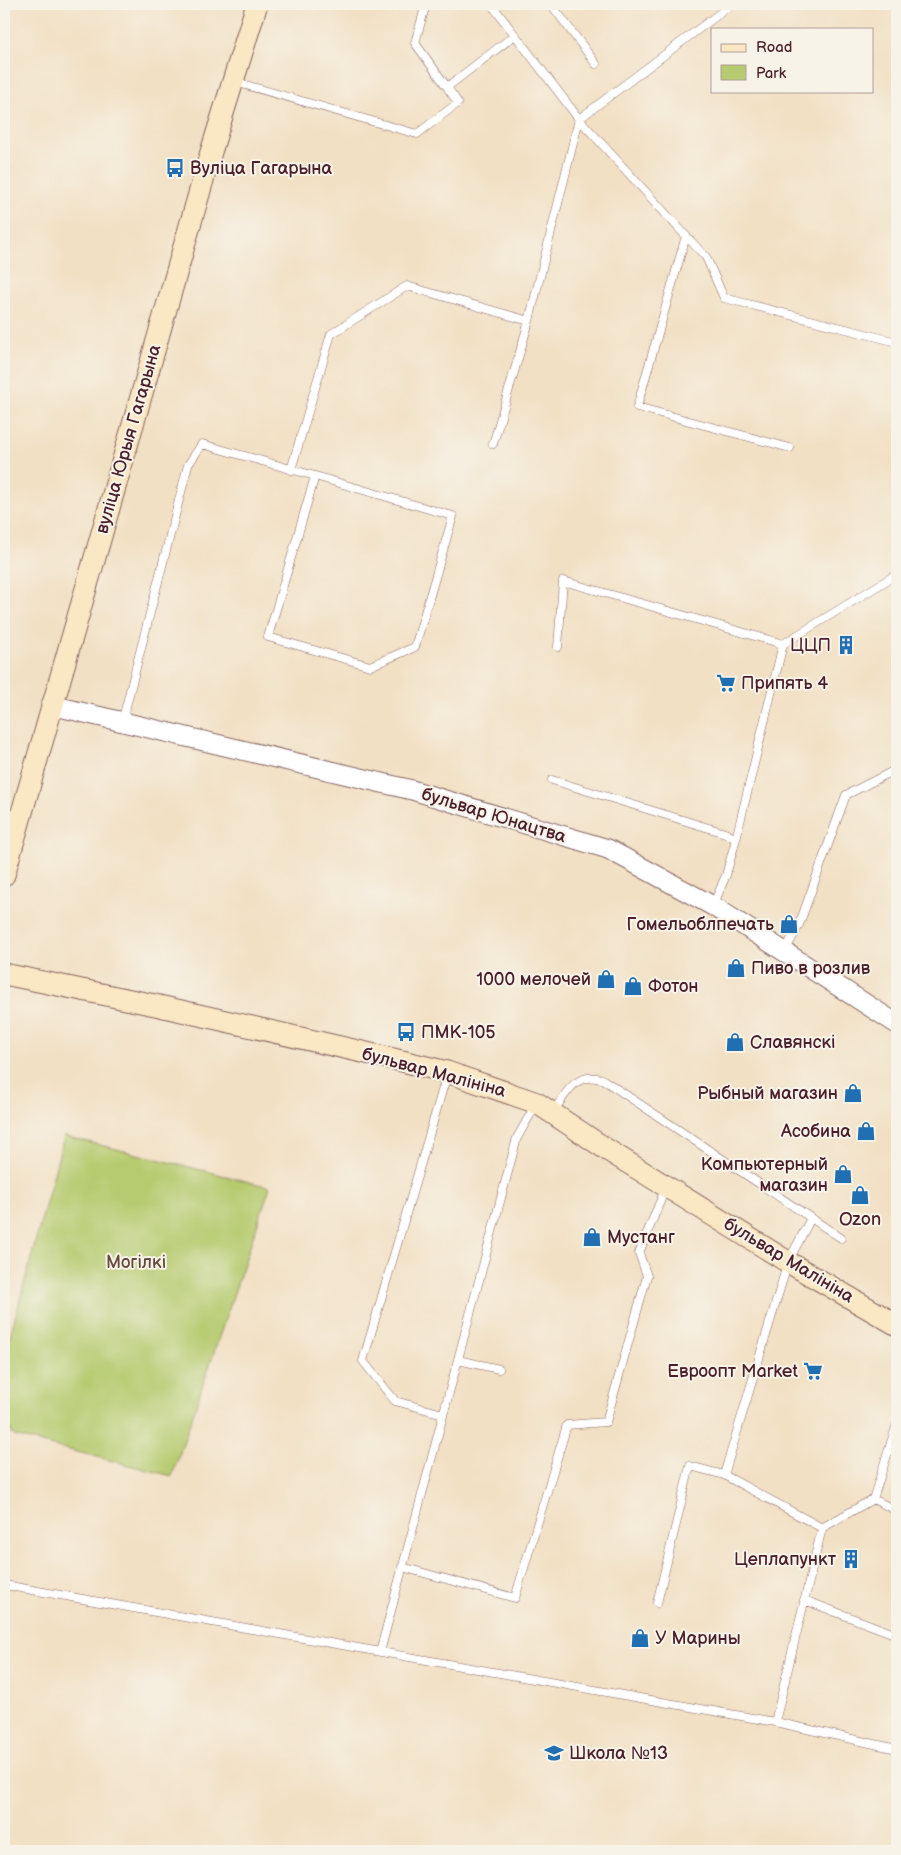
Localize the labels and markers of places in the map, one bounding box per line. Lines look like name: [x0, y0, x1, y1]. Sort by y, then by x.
bus stop icon: Вуліца Гагарына: [164, 157, 186, 179]
place label: Вуліца Гагарына: [190, 158, 333, 179]
building icon: ЦЦП: [835, 634, 857, 656]
place label: ЦЦП: [790, 635, 831, 656]
supermarket icon: Припять 4: [715, 672, 737, 694]
place label: Припять 4: [741, 673, 828, 694]
shop icon: Гомельоблпечать: [778, 913, 800, 935]
place label: Гомельоблпечать: [626, 914, 774, 935]
shop icon: Пиво в розлив: [725, 957, 747, 979]
place label: Пиво в розлив: [751, 958, 871, 979]
shop icon: 1000 мелочей: [595, 968, 617, 990]
place label: 1000 мелочей: [476, 969, 591, 990]
shop icon: Фотон: [622, 975, 644, 997]
place label: Фотон: [648, 976, 699, 997]
bus stop icon: ПМК-105: [395, 1021, 417, 1043]
place label: ПМК-105: [421, 1022, 496, 1043]
shop icon: Славянскі: [724, 1031, 746, 1053]
place label: Славянскі: [750, 1032, 835, 1053]
shop icon: Рыбный магазин: [842, 1082, 864, 1104]
place label: Рыбный магазин: [697, 1083, 838, 1104]
shop icon: Асобина: [855, 1120, 877, 1142]
place label: Асобина: [780, 1121, 851, 1142]
place label: Компьютерный магазин: [701, 1154, 828, 1196]
shop icon: Компьютерный магазин: [832, 1163, 854, 1185]
shop icon: Ozon: [849, 1184, 871, 1206]
place label: Ozon: [839, 1209, 881, 1230]
shop icon: Мустанг: [581, 1226, 603, 1248]
place label: Мустанг: [607, 1227, 675, 1248]
supermarket icon: Евроопт Market: [802, 1360, 824, 1382]
place label: Евроопт Market: [667, 1361, 798, 1382]
building icon: Цеплапункт: [840, 1548, 862, 1570]
place label: Цеплапункт: [734, 1549, 837, 1570]
shop icon: У Марины: [629, 1627, 651, 1649]
place label: У Марины: [655, 1628, 741, 1649]
school or university icon: Школа №13: [543, 1742, 565, 1764]
place label: Школа №13: [569, 1743, 668, 1764]

